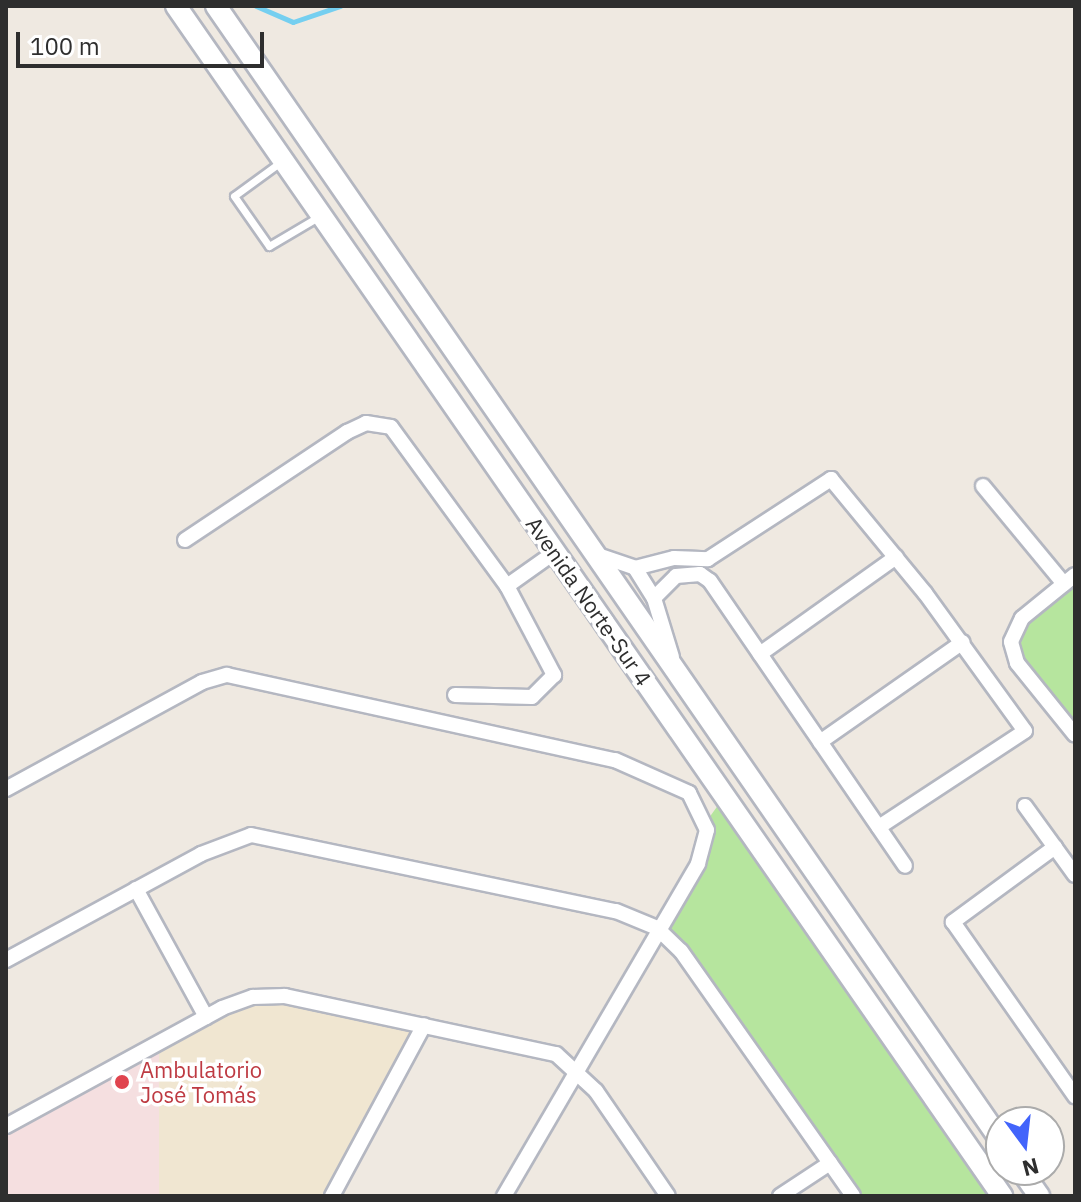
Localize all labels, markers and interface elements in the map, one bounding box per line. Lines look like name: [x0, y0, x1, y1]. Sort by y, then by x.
scale bar: [20, 16, 268, 66]
text: 100 m: [30, 30, 100, 62]
street label: Avenida Norte-Sur 4: [521, 511, 657, 691]
place label: Ambulatorio José Tomás: [140, 1056, 262, 1108]
marker: Ambulatorio José Tomás: [111, 1071, 133, 1093]
north arrow: [985, 1106, 1065, 1186]
text: N: [1019, 1152, 1042, 1184]

